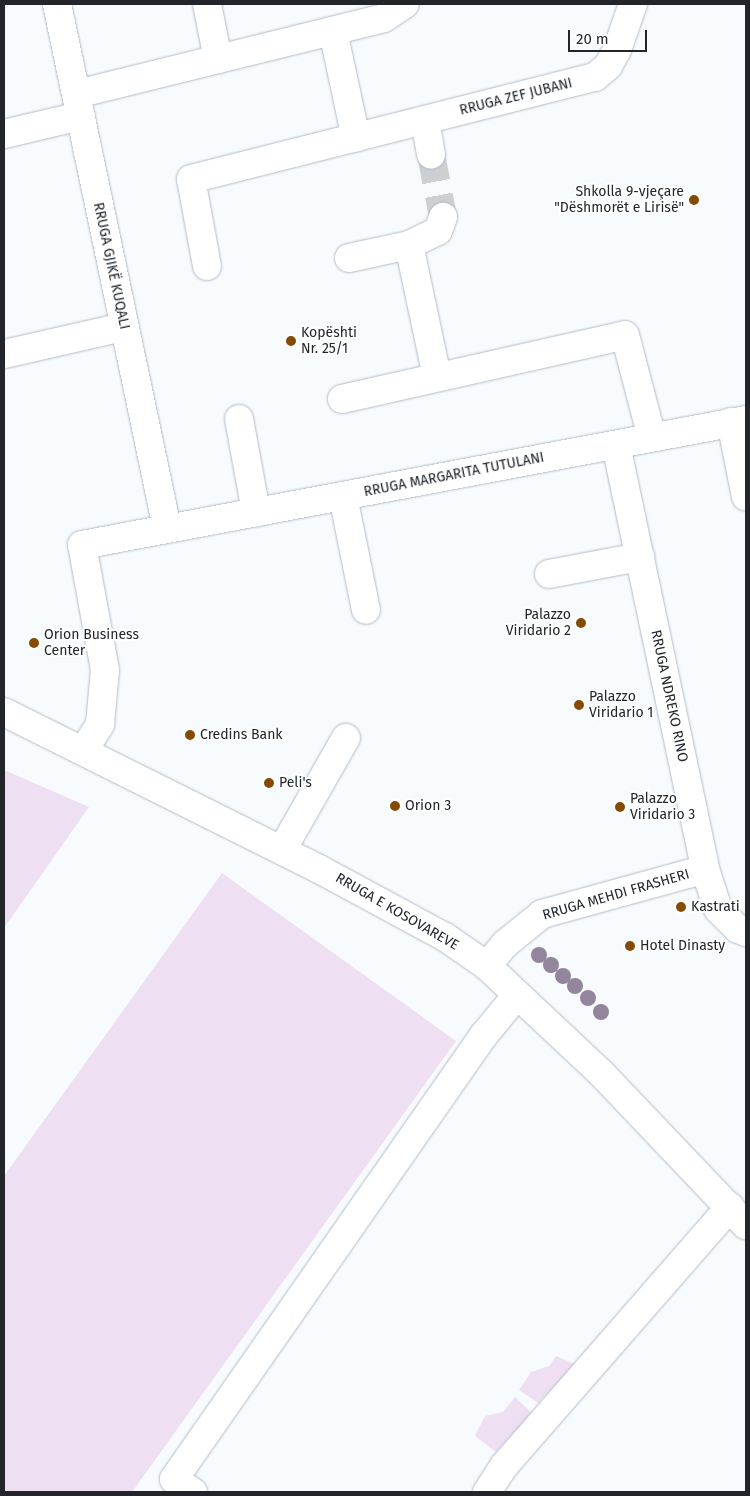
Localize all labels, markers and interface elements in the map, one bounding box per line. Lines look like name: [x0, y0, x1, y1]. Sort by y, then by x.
scale bar: [570, 20, 649, 52]
text: 20 m: [576, 30, 609, 48]
street label: RRUGA ZEF JUBANI: [458, 75, 574, 119]
place label: Shkolla 9-vjeçare "Dëshmorët e Lirisë": [554, 184, 684, 216]
marker: Shkolla 9-vjeçare "Dëshmorët e Lirisë": [688, 194, 700, 206]
street label: RRUGA GJIKË KUQALI: [89, 201, 133, 331]
place label: Kopështi Nr. 25/1: [301, 325, 357, 358]
marker: Kopështi Nr. 25/1: [285, 335, 297, 347]
street label: RRUGA MARGARITA TUTULANI: [362, 449, 546, 501]
place label: Palazzo Viridario 2: [506, 607, 571, 640]
marker: Palazzo Viridario 2: [575, 617, 587, 629]
place label: Orion Business Center: [44, 627, 139, 660]
street label: RRUGA NDREKO RINO: [647, 628, 691, 764]
marker: Orion Business Center: [28, 637, 40, 649]
place label: Palazzo Viridario 1: [589, 689, 653, 722]
marker: Palazzo Viridario 1: [573, 699, 585, 711]
place label: Credins Bank: [200, 727, 283, 743]
marker: Credins Bank: [184, 729, 196, 741]
place label: Peli's: [279, 775, 312, 791]
marker: Peli's: [263, 777, 275, 789]
place label: Palazzo Viridario 3: [630, 791, 695, 824]
place label: Orion 3: [405, 798, 451, 814]
marker: Orion 3: [389, 800, 401, 812]
marker: Palazzo Viridario 3: [614, 801, 626, 813]
street label: RRUGA MEHDI FRASHERI: [541, 866, 691, 924]
street label: RRUGA E KOSOVAREVE: [332, 870, 462, 954]
place label: Kastrati: [691, 899, 740, 915]
marker: Kastrati: [675, 901, 687, 913]
place label: Hotel Dinasty: [640, 938, 725, 954]
marker: Hotel Dinasty: [624, 940, 636, 952]

